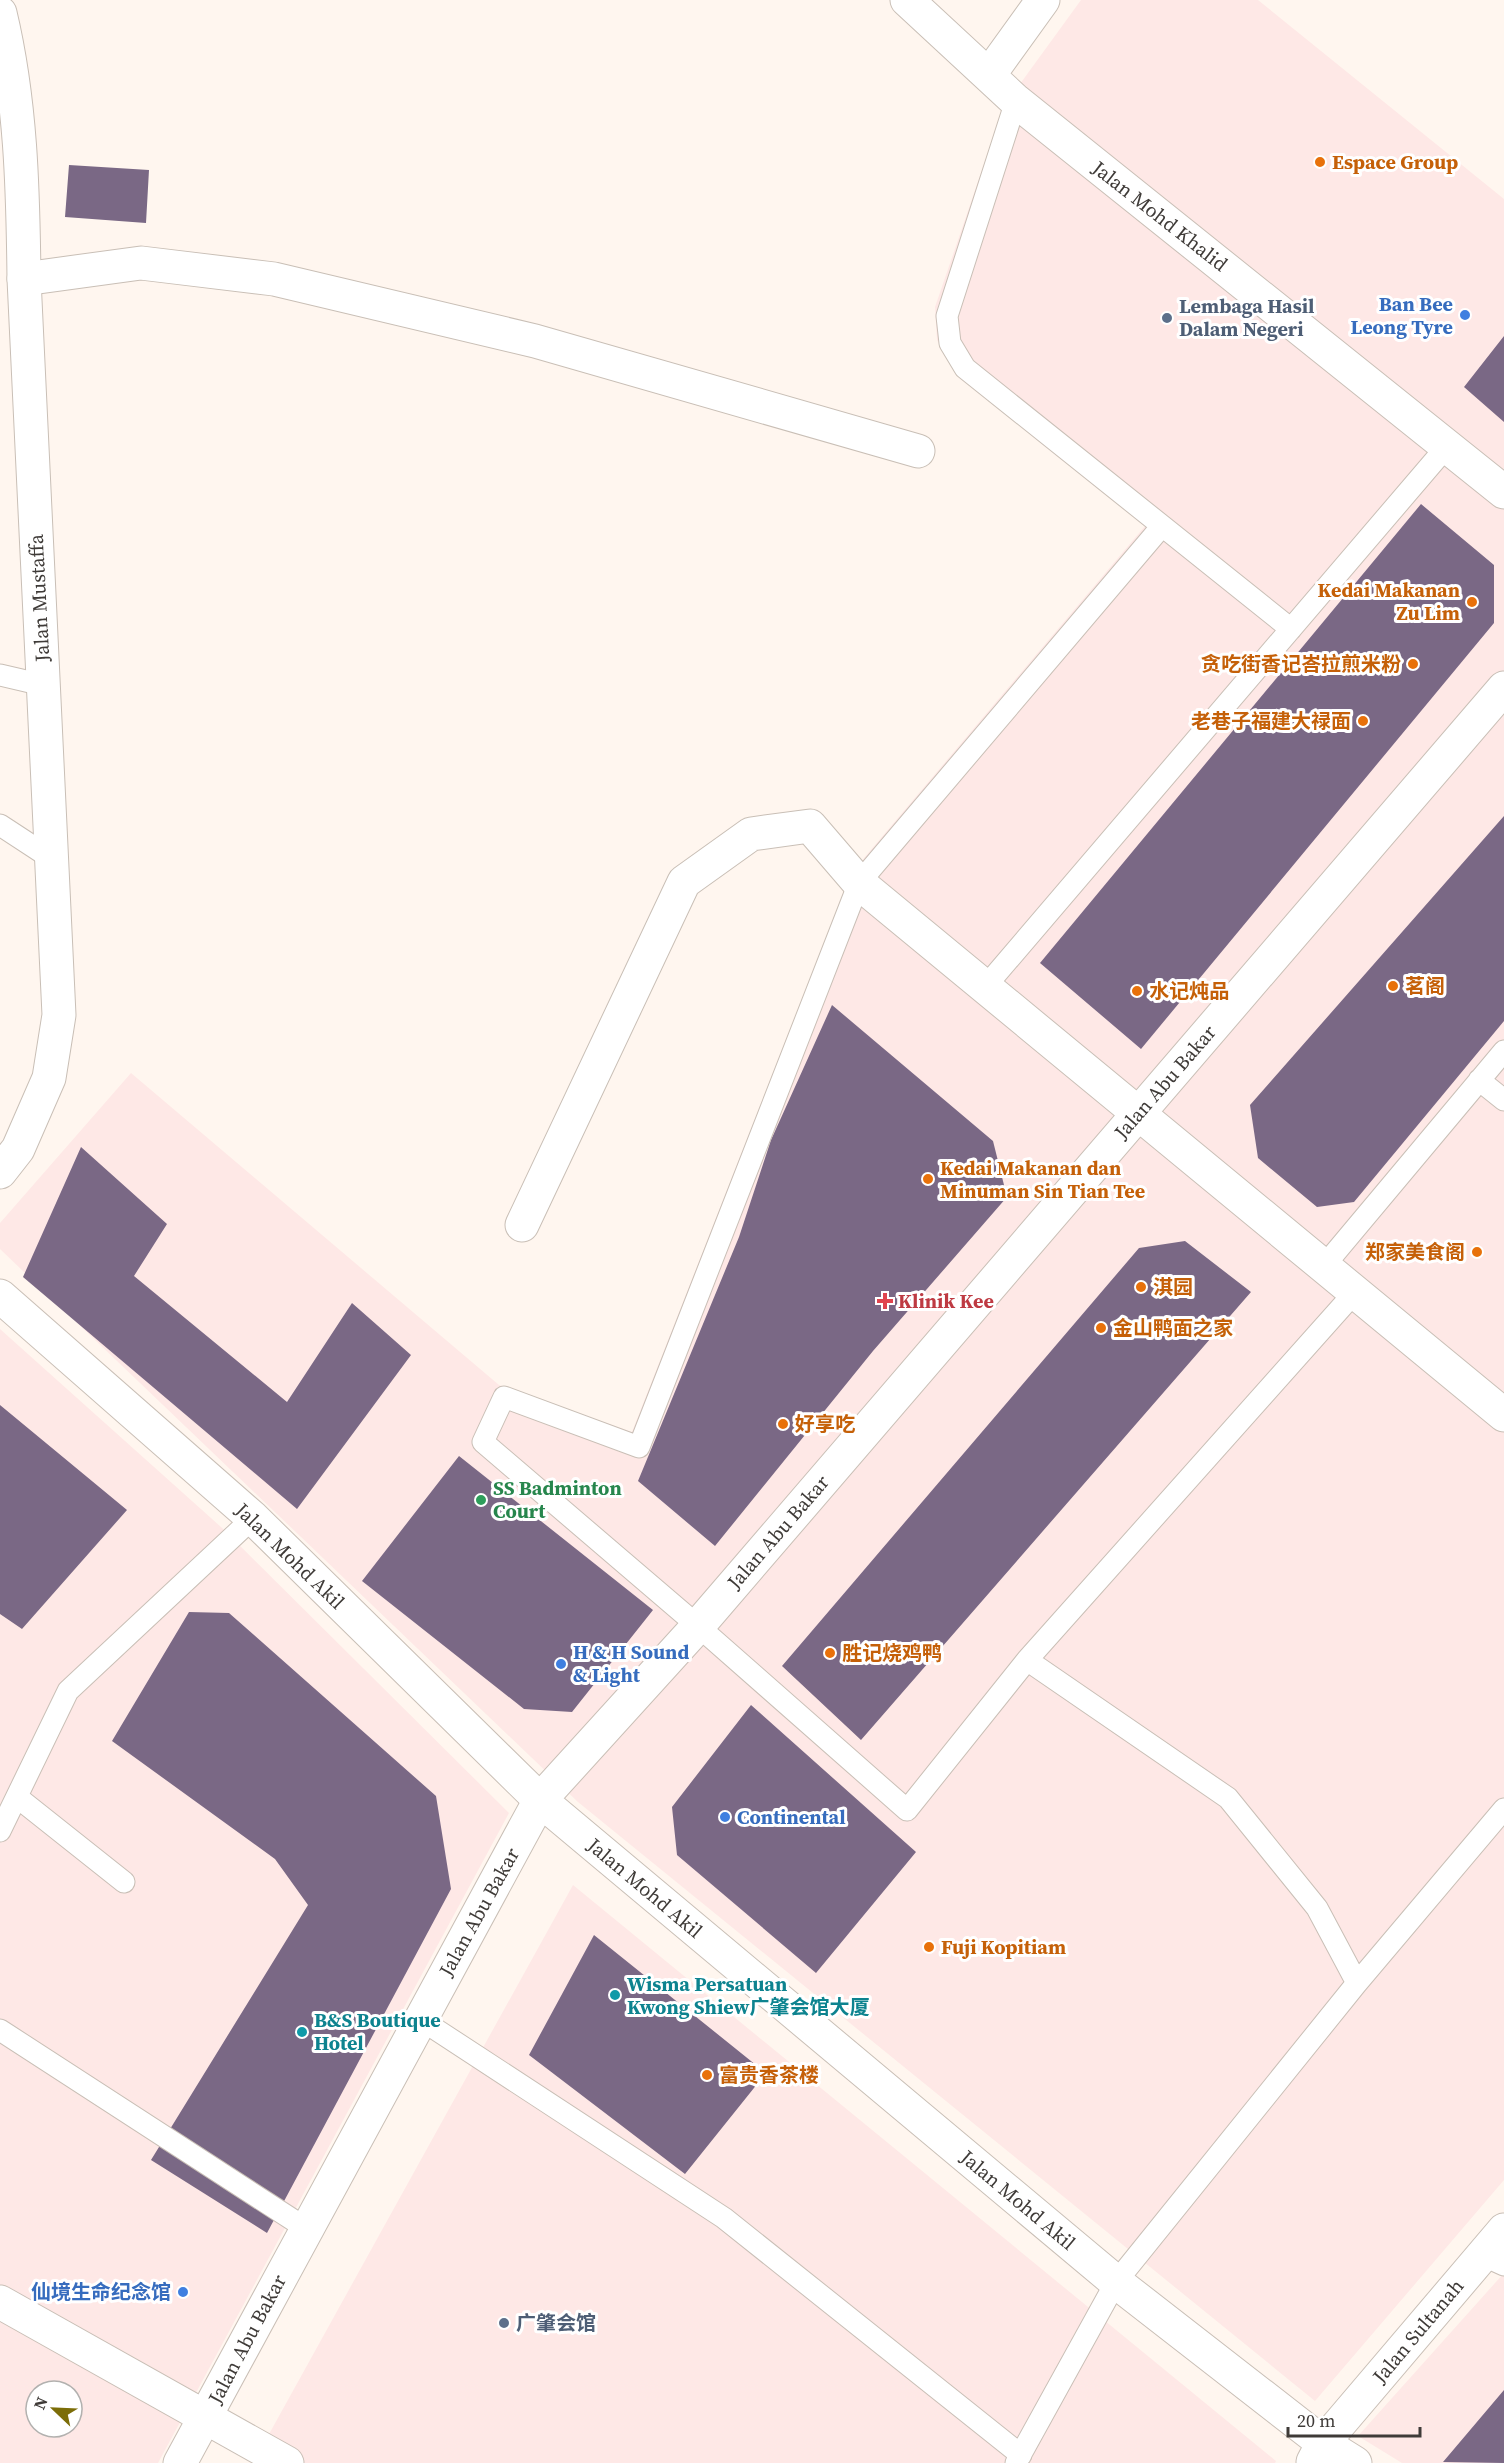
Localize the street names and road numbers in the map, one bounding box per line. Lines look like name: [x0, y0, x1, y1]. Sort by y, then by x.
street label: Jalan Mohd Khalid: [1086, 154, 1234, 278]
street label: Jalan Mustaffa: [22, 533, 56, 664]
street label: Jalan Abu Bakar: [1107, 1018, 1223, 1146]
street label: Jalan Abu Bakar: [720, 1468, 836, 1596]
street label: Jalan Mohd Akil: [228, 1496, 351, 1616]
street label: Jalan Mohd Akil: [581, 1831, 709, 1944]
street label: Jalan Abu Bakar: [432, 1842, 526, 1982]
street label: Jalan Mohd Akil: [954, 2143, 1082, 2256]
street label: Jalan Abu Bakar: [201, 2269, 293, 2410]
street label: Jalan Sultanah: [1365, 2273, 1470, 2390]

